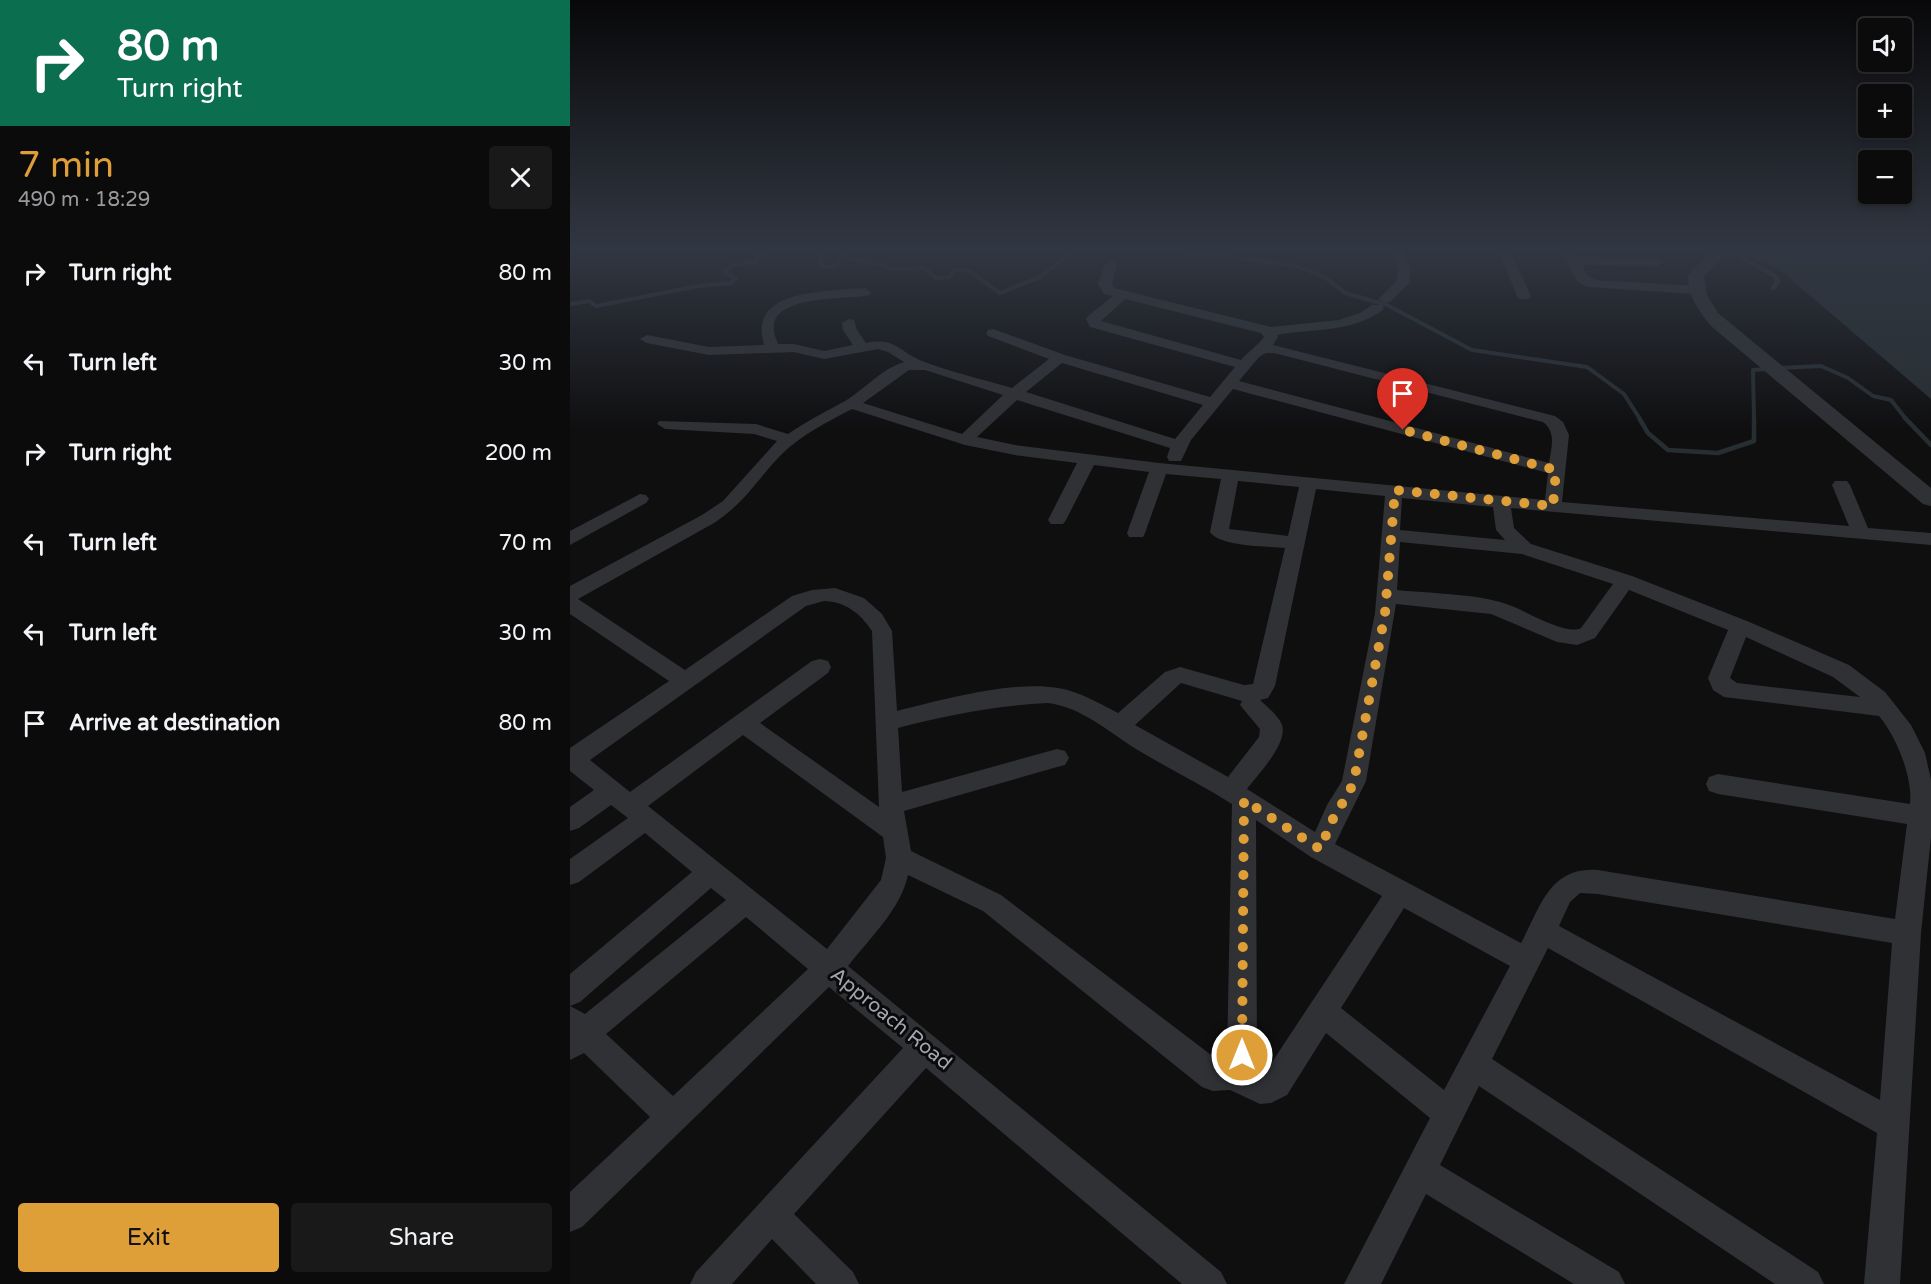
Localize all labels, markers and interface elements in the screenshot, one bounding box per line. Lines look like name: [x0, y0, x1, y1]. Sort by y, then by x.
map controls: [1858, 18, 1912, 204]
button: sound: [1858, 18, 1912, 72]
text: 80 m: [117, 21, 219, 72]
icon: right: [18, 24, 96, 102]
text: Turn right: [117, 72, 243, 105]
button: +: [1858, 84, 1912, 138]
text: 7 min: [18, 144, 114, 187]
button: close: [489, 146, 552, 209]
button: −: [1858, 150, 1912, 204]
text: 490 m · 18:29: [18, 188, 150, 212]
icon: right: [18, 257, 51, 290]
text: Turn right: [69, 260, 171, 286]
text: 80 m: [498, 260, 552, 286]
icon: left: [18, 347, 51, 380]
text: Turn left: [69, 350, 157, 376]
text: 30 m: [498, 350, 552, 376]
pin: [1377, 368, 1428, 430]
icon: arrive: [1386, 377, 1419, 410]
icon: right: [18, 437, 51, 470]
text: Turn right: [69, 440, 171, 466]
text: 200 m: [485, 440, 552, 466]
icon: left: [18, 527, 51, 560]
text: Turn left: [69, 530, 157, 556]
text: 70 m: [498, 530, 552, 556]
icon: left: [18, 617, 51, 650]
text: Turn left: [69, 620, 157, 646]
text: 30 m: [498, 620, 552, 646]
icon: arrive: [18, 707, 51, 740]
text: Arrive at destination: [69, 710, 280, 736]
text: 80 m: [498, 710, 552, 736]
street label: Approach Road: [826, 963, 956, 1075]
position arrow: [1210, 1023, 1274, 1087]
button: Exit: [18, 1203, 279, 1272]
button: Share: [291, 1203, 552, 1272]

